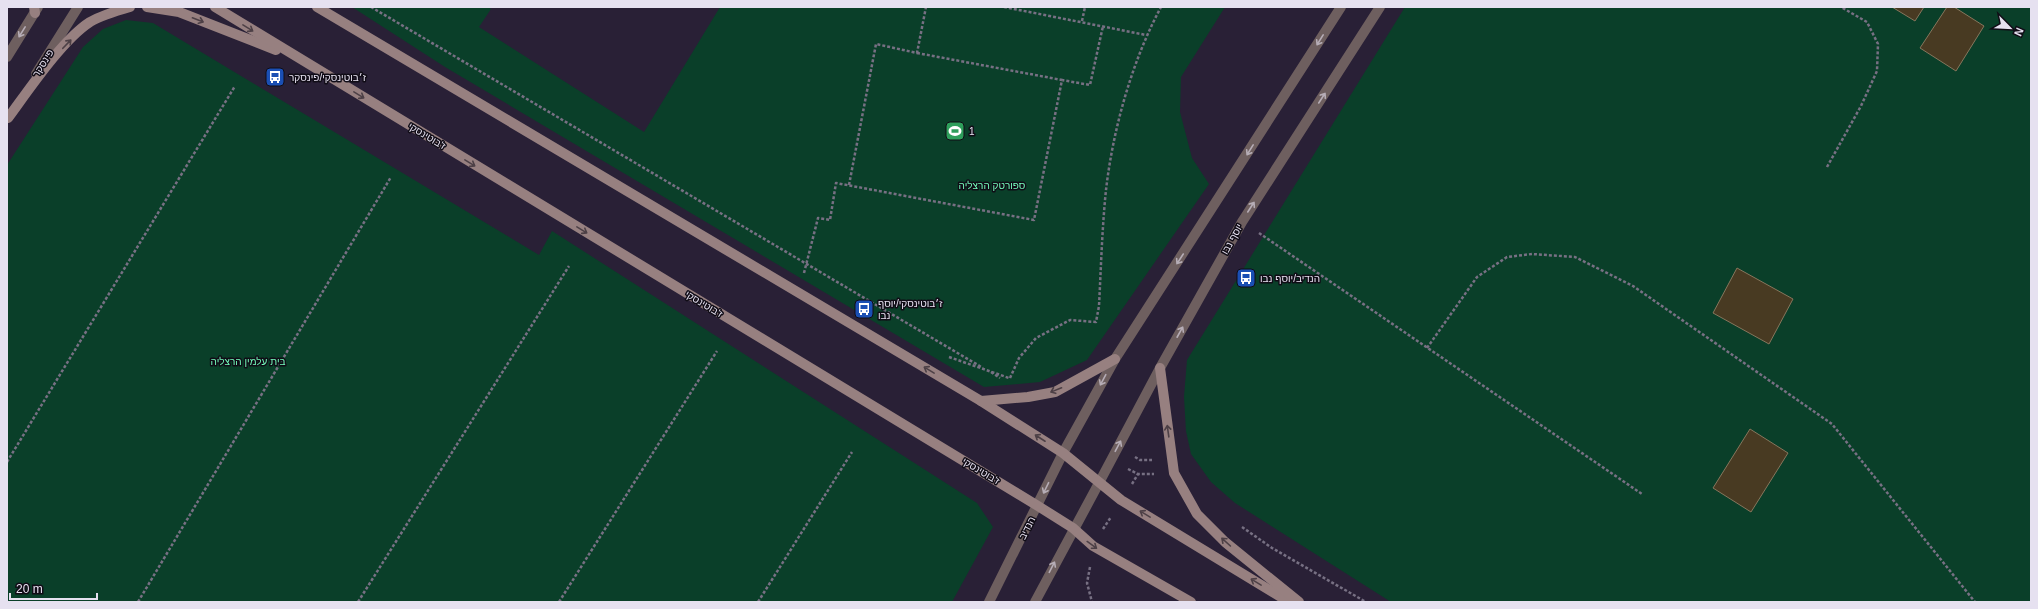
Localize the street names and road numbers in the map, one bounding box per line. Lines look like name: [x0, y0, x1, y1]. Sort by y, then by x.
street label: פינסקר: [30, 47, 56, 79]
street label: ז'בוטינסקי: [406, 121, 448, 152]
street label: יוסף נבו: [1219, 222, 1245, 256]
street label: ז'בוטינסקי: [683, 289, 725, 320]
street label: ז'בוטינסקי: [960, 456, 1002, 487]
street label: הנדיב: [1017, 515, 1037, 541]

